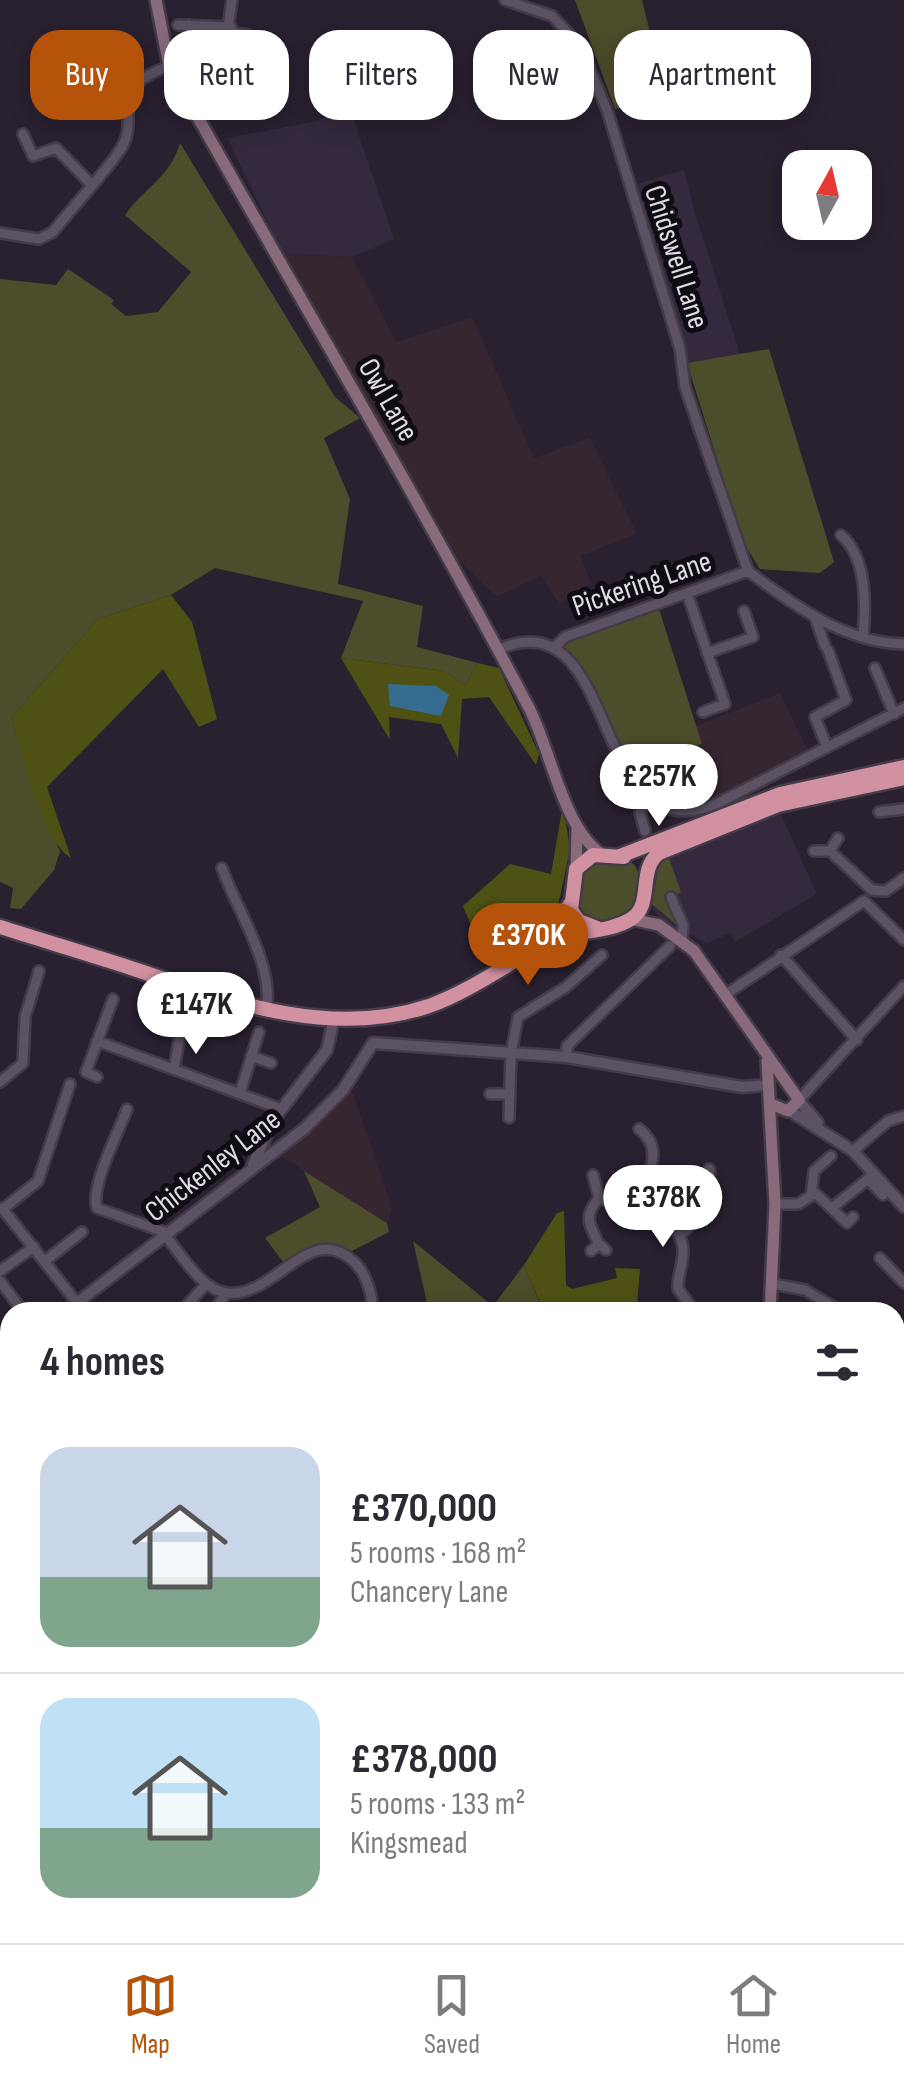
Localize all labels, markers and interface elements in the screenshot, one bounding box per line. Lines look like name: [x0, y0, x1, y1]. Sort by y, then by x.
chip: Buy: [30, 30, 144, 120]
chip: Rent: [164, 30, 289, 120]
chip: Filters: [309, 30, 453, 120]
chip: New: [473, 30, 594, 120]
chip: Apartment: [614, 30, 811, 120]
north arrow: [782, 150, 872, 240]
map controls: [782, 150, 872, 240]
street label: Chidswell Lane: [636, 181, 716, 333]
street label: Owl Lane: [350, 352, 426, 448]
street label: Pickering Lane: [568, 543, 716, 625]
pin: £257K: [589, 744, 729, 829]
text: £257K: [622, 757, 696, 796]
pin: £370K: [458, 903, 598, 988]
text: £370K: [490, 916, 566, 955]
pin: £147K: [126, 972, 266, 1057]
text: £147K: [159, 985, 233, 1024]
street label: Chickenley Lane: [138, 1102, 288, 1230]
pin: £378K: [593, 1165, 733, 1250]
text: £378K: [625, 1178, 701, 1217]
icon: filters: [810, 1335, 865, 1390]
text: 4 homes: [40, 1337, 165, 1388]
text: £370,000: [350, 1483, 497, 1534]
icon: home: [120, 1487, 240, 1607]
text: 5 rooms · 168 m²: [350, 1534, 527, 1573]
text: Chancery Lane: [350, 1573, 508, 1612]
text: £378,000: [350, 1734, 498, 1785]
icon: home: [120, 1738, 240, 1858]
text: 5 rooms · 133 m²: [350, 1785, 525, 1824]
text: Kingsmead: [350, 1824, 468, 1863]
tab: Map: [123, 1968, 178, 2061]
tab: Saved: [424, 1968, 480, 2061]
tab: Home: [726, 1968, 781, 2061]

